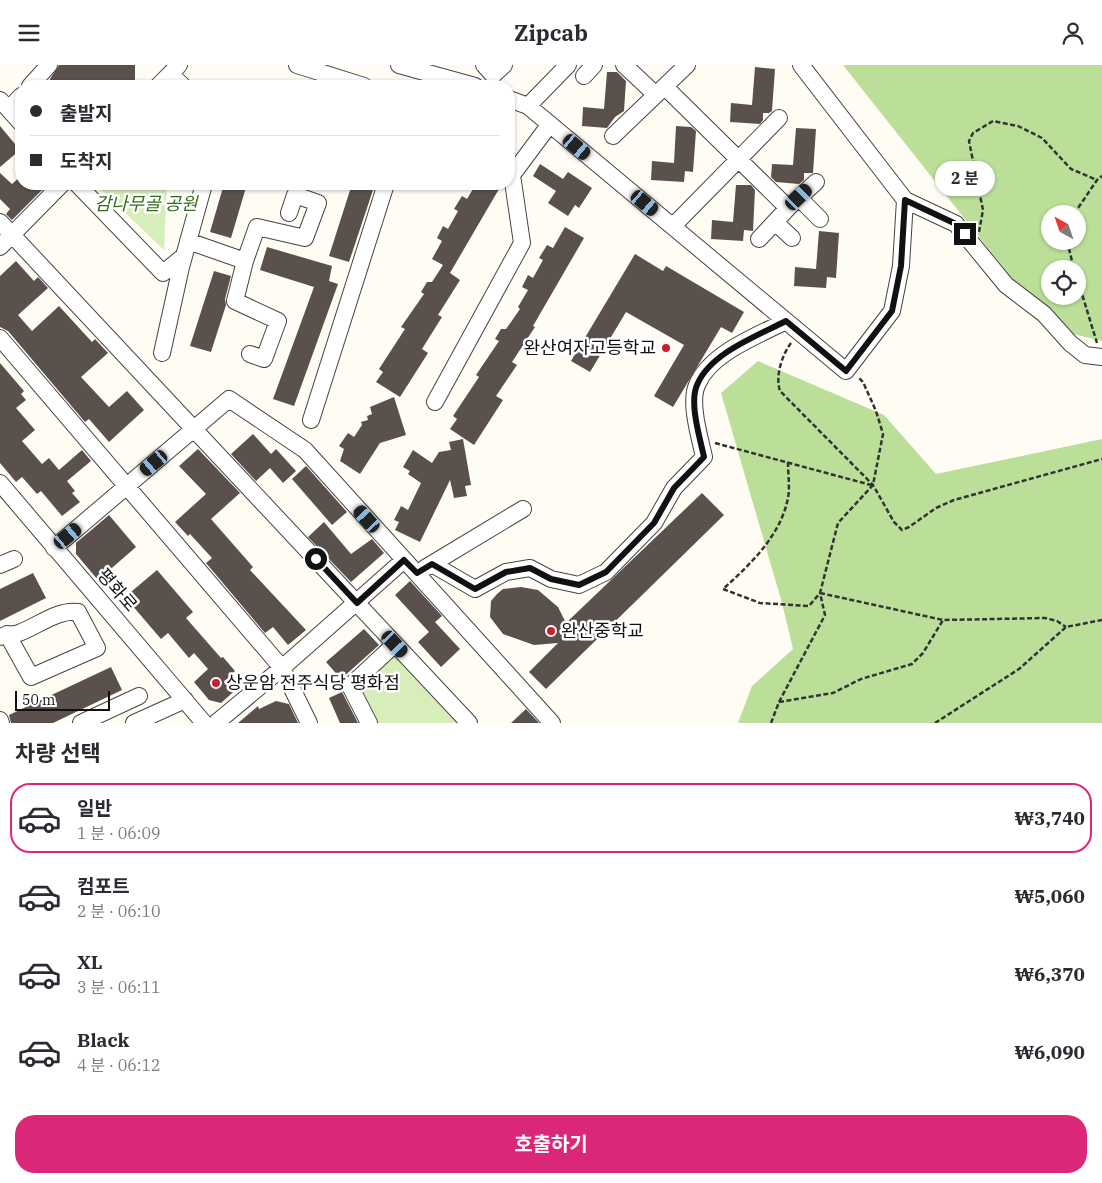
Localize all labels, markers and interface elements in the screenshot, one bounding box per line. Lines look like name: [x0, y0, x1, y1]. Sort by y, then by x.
text: Zipcab: [514, 18, 588, 47]
icon: menu: [15, 19, 43, 47]
icon: person: [1059, 19, 1087, 47]
text: 출발지: [60, 101, 112, 125]
car: [560, 132, 593, 162]
text: 도착지: [60, 149, 112, 173]
callout: 2 분: [935, 161, 995, 197]
text: 2 분: [951, 168, 979, 188]
car: [782, 181, 815, 213]
car: [628, 188, 661, 218]
park label: 감나무골 공원: [94, 192, 199, 215]
north arrow: [1041, 205, 1086, 250]
map controls: [1041, 205, 1086, 305]
route end: [954, 223, 976, 245]
button: locate: [1041, 260, 1086, 305]
place label: 완산여자고등학교: [524, 336, 656, 359]
marker: 완산여자고등학교: [660, 342, 672, 354]
car: [137, 448, 170, 478]
car: [351, 503, 382, 535]
car: [51, 521, 84, 551]
route start: [305, 548, 327, 570]
street label: 평화로: [92, 563, 142, 616]
place label: 완산중학교: [561, 619, 644, 642]
marker: 완산중학교: [545, 625, 557, 637]
car: [379, 628, 410, 660]
place label: 상운암 전주식당 평화점: [226, 671, 400, 694]
marker: 상운암 전주식당 평화점: [210, 677, 222, 689]
scale bar: [15, 688, 110, 711]
text: 50 m: [22, 691, 55, 709]
text: 차량 선택: [15, 738, 101, 767]
icon: car: [17, 796, 62, 841]
text: 일반: [77, 796, 112, 820]
text: ₩3,740: [1015, 806, 1085, 830]
text: 1 분 · 06:09: [77, 823, 161, 843]
icon: car: [17, 874, 62, 919]
text: 컴포트: [77, 874, 129, 898]
text: ₩5,060: [1015, 884, 1085, 908]
text: 2 분 · 06:10: [77, 901, 161, 921]
text: XL: [77, 950, 103, 974]
icon: car: [17, 952, 62, 997]
text: ₩6,370: [1015, 962, 1085, 986]
text: 3 분 · 06:11: [77, 977, 161, 997]
text: Black: [77, 1028, 129, 1052]
icon: car: [17, 1030, 62, 1075]
text: ₩6,090: [1015, 1040, 1085, 1064]
text: 4 분 · 06:12: [77, 1055, 161, 1075]
button: 호출하기: [15, 1115, 1087, 1173]

